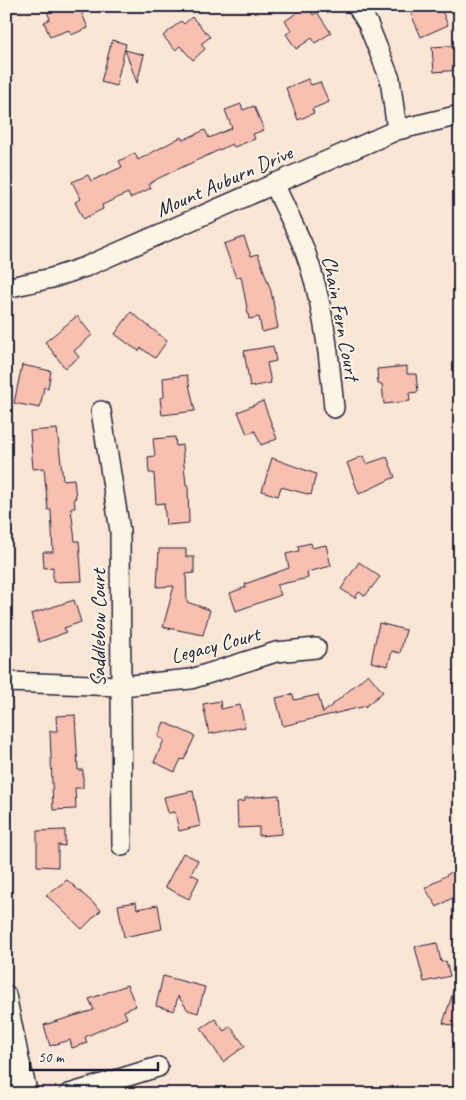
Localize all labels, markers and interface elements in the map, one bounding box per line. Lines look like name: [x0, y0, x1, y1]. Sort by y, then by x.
street label: Mount Auburn Drive: [152, 139, 297, 223]
street label: Chain Fern Court: [316, 254, 366, 385]
street label: Saddlebow Court: [85, 567, 111, 687]
street label: Legacy Court: [168, 620, 264, 669]
scale bar: [30, 1040, 158, 1072]
text: 50 m: [38, 1048, 65, 1067]

